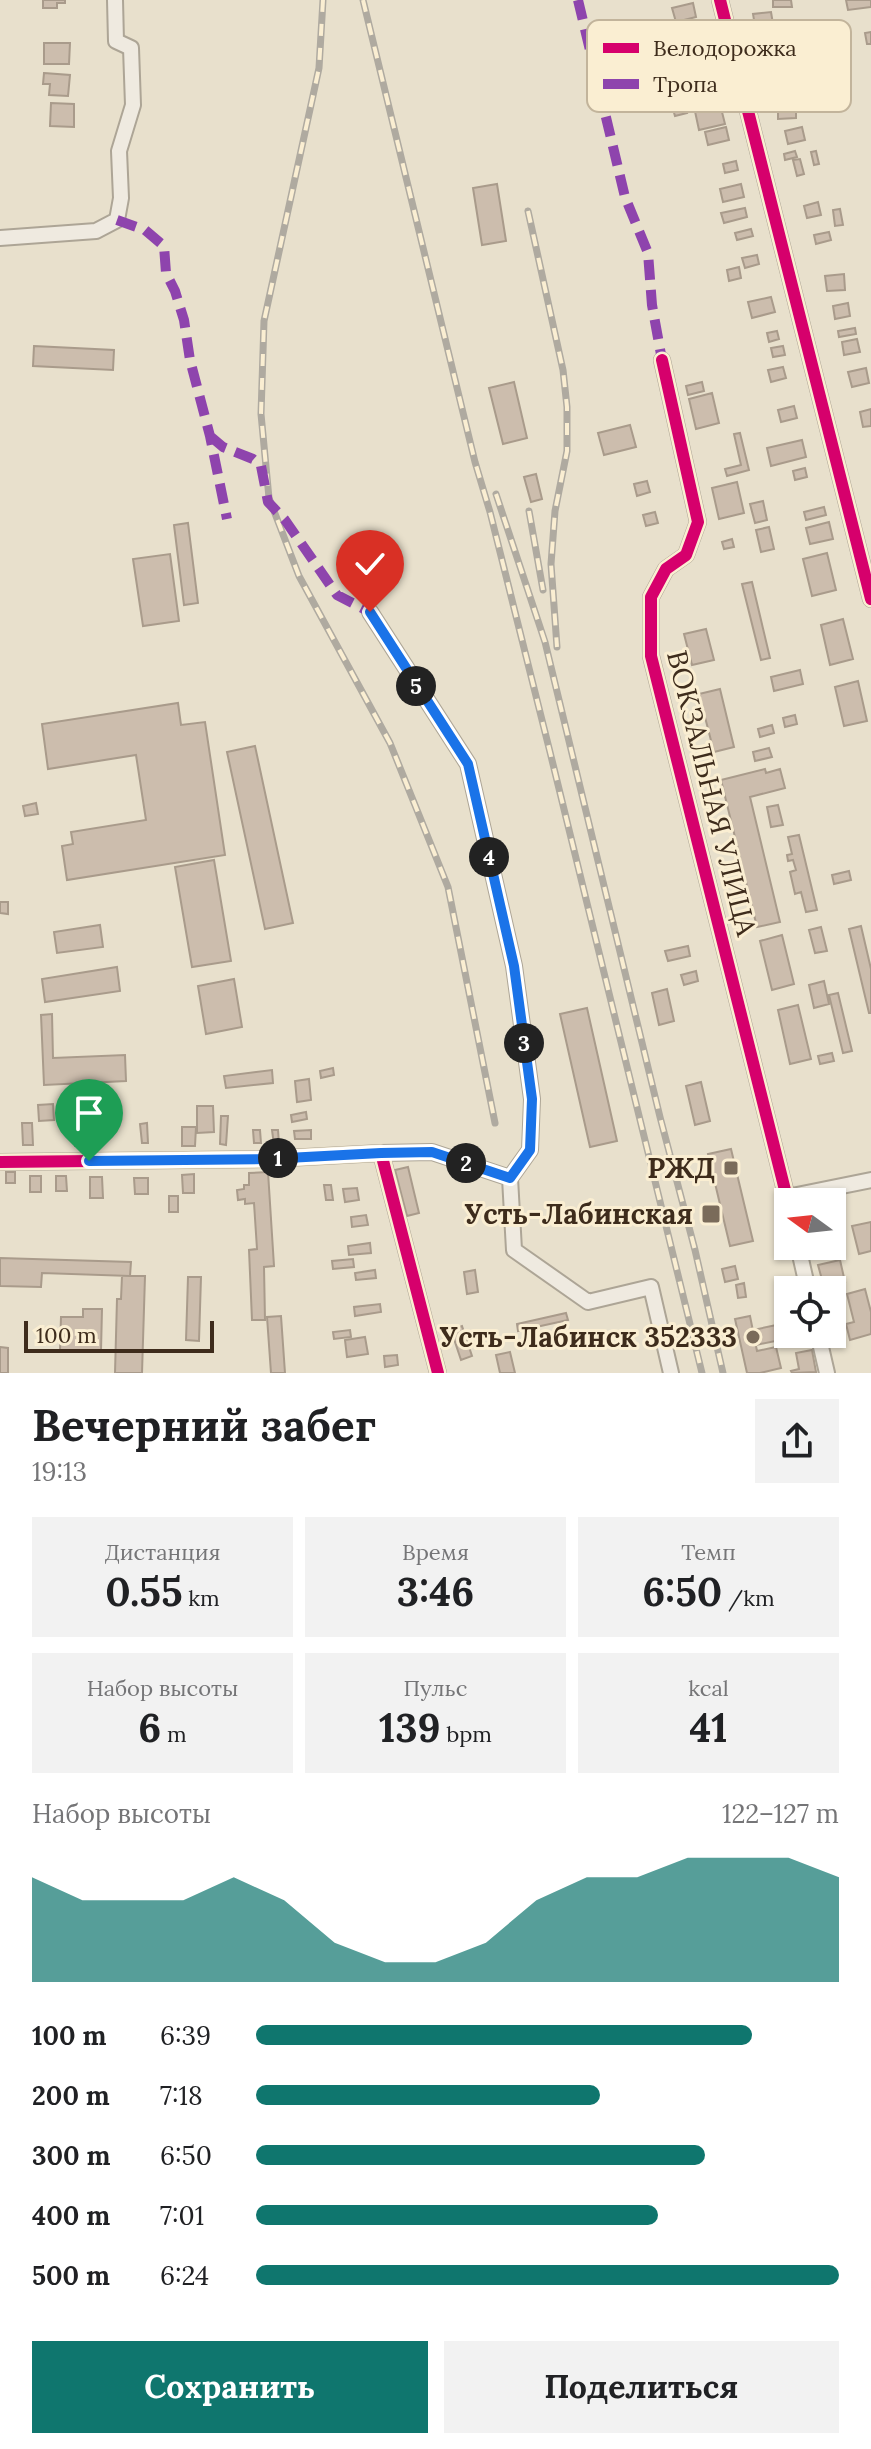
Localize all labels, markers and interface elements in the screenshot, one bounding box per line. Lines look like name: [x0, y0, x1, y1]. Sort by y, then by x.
legend: [587, 20, 851, 112]
text: Велодорожка: [653, 34, 797, 62]
text: Тропа: [653, 70, 718, 98]
pin: [336, 530, 404, 612]
icon: check: [348, 542, 392, 586]
street label: ВОКЗАЛЬНАЯ УЛИЦА: [659, 647, 765, 940]
pin: 5: [396, 666, 436, 706]
text: 5: [410, 672, 422, 700]
pin: 4: [469, 837, 509, 877]
text: 4: [483, 843, 495, 871]
pin: 3: [504, 1023, 544, 1063]
text: 3: [518, 1029, 530, 1057]
pin: [55, 1079, 123, 1161]
icon: arrive: [67, 1091, 111, 1135]
pin: 1: [258, 1138, 298, 1178]
pin: 2: [446, 1143, 486, 1183]
text: 1: [274, 1144, 282, 1172]
text: 2: [460, 1149, 472, 1177]
place label: РЖД: [647, 1150, 715, 1186]
marker: РЖД: [722, 1159, 740, 1177]
north arrow: [774, 1188, 846, 1260]
map controls: [774, 1188, 846, 1348]
place label: Усть-Лабинская: [465, 1196, 693, 1232]
marker: Усть-Лабинская: [700, 1203, 722, 1225]
button: locate: [774, 1276, 846, 1348]
scale bar: [24, 1317, 214, 1353]
place label: Усть-Лабинск 352333: [440, 1319, 737, 1355]
text: 100 m: [36, 1321, 97, 1349]
marker: Усть-Лабинск 352333: [744, 1328, 762, 1346]
text: Вечерний забег: [32, 1397, 377, 1453]
button: share: [755, 1399, 839, 1483]
text: 19:13: [32, 1455, 87, 1488]
text: Дистанция: [105, 1538, 220, 1566]
text: Время: [402, 1538, 469, 1566]
text: Темп: [681, 1538, 736, 1566]
text: 0.55: [105, 1566, 183, 1617]
text: 3:46: [397, 1566, 474, 1617]
text: 6:50: [642, 1566, 722, 1617]
text: km: [183, 1584, 220, 1612]
text: /km: [722, 1584, 775, 1612]
text: Набор высоты: [87, 1674, 238, 1702]
text: Пульс: [404, 1674, 467, 1702]
text: kcal: [688, 1674, 729, 1702]
text: 6: [138, 1702, 161, 1753]
text: 139: [379, 1702, 441, 1753]
text: 41: [689, 1702, 728, 1753]
text: m: [161, 1720, 187, 1748]
text: bpm: [441, 1720, 492, 1748]
text: Набор высоты: [32, 1797, 211, 1830]
text: 122–127 m: [722, 1797, 839, 1830]
text: 100 m: [32, 2019, 106, 2052]
text: 6:39: [160, 2019, 211, 2052]
text: 200 m: [32, 2079, 110, 2112]
text: 7:18: [160, 2079, 203, 2112]
text: 300 m: [32, 2139, 110, 2172]
text: 6:50: [160, 2139, 212, 2172]
text: 400 m: [32, 2199, 110, 2232]
text: 7:01: [160, 2199, 204, 2232]
text: 500 m: [32, 2259, 110, 2292]
text: 6:24: [160, 2259, 209, 2292]
button: Сохранить: [32, 2341, 428, 2433]
button: Поделиться: [444, 2341, 839, 2433]

